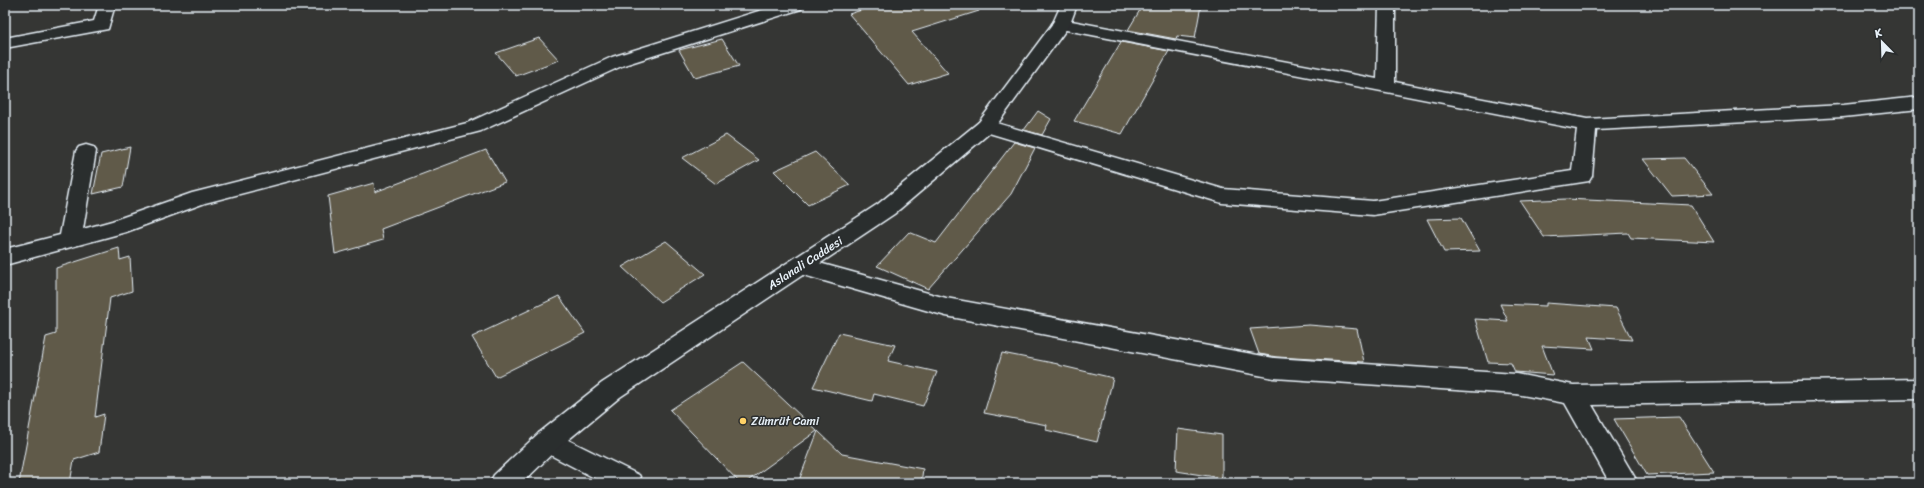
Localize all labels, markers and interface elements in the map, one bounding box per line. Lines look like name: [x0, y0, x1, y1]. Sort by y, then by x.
north arrow: [1862, 22, 1902, 62]
text: K: [1871, 23, 1886, 44]
street label: Aslanali Caddesi: [762, 230, 848, 296]
place label: Zümrüt Cami: [751, 410, 820, 432]
marker: Zümrüt Cami: [738, 416, 748, 426]

